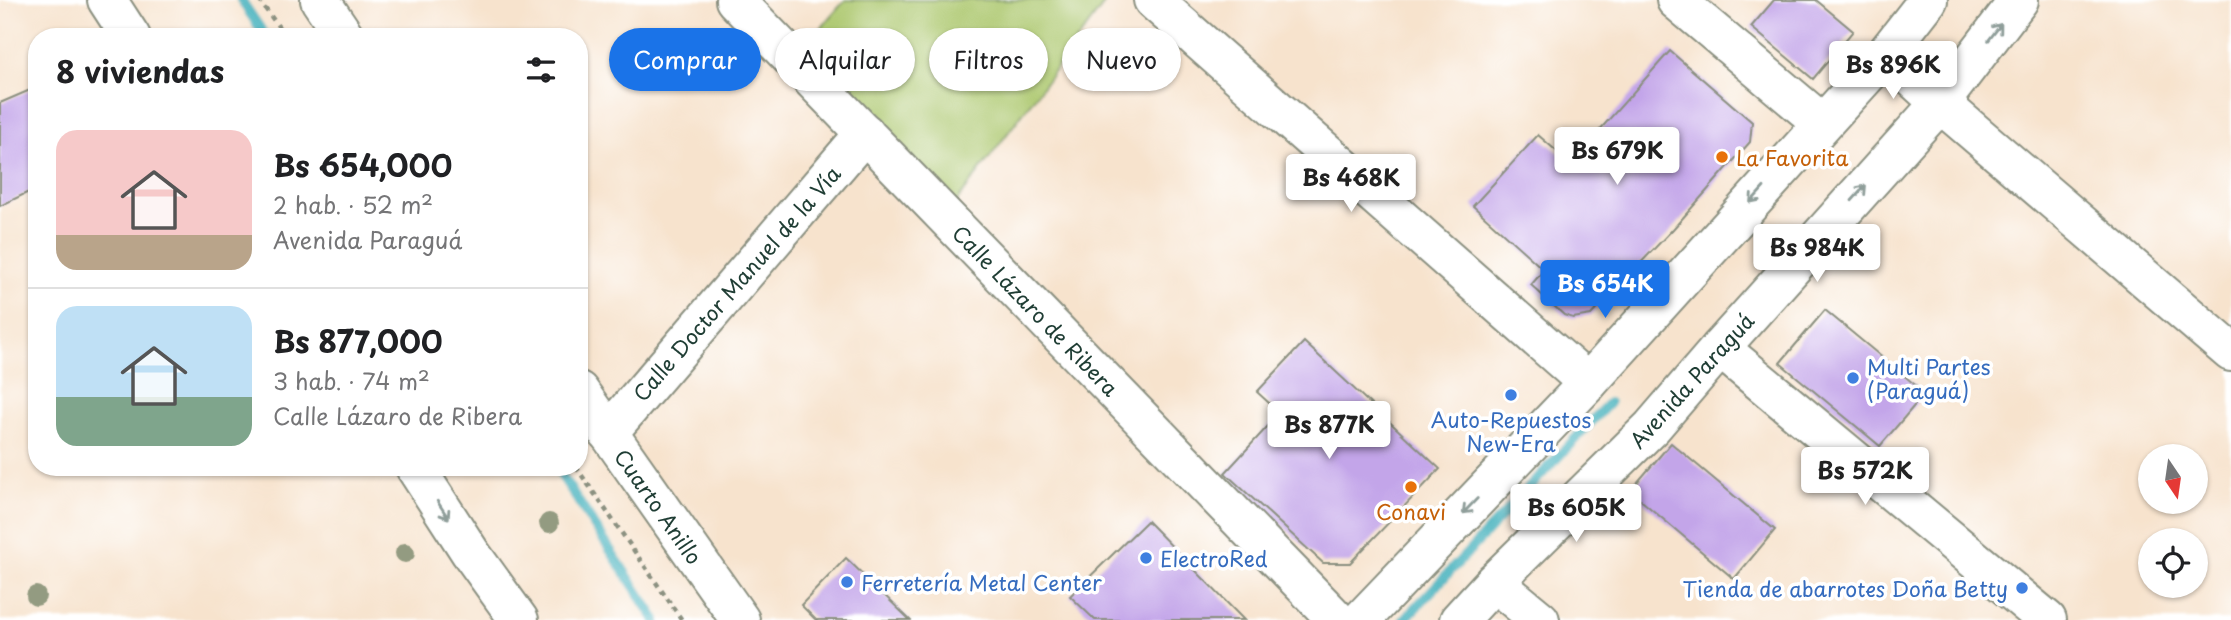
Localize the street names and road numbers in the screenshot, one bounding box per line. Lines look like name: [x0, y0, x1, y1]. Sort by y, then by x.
street label: Calle Doctor Manuel de la Vía: [625, 158, 848, 408]
street label: Calle Lázaro de Ribera: [946, 217, 1127, 403]
street label: Avenida Paraguá: [1621, 305, 1761, 455]
street label: Cuarto Anillo: [607, 442, 711, 570]

